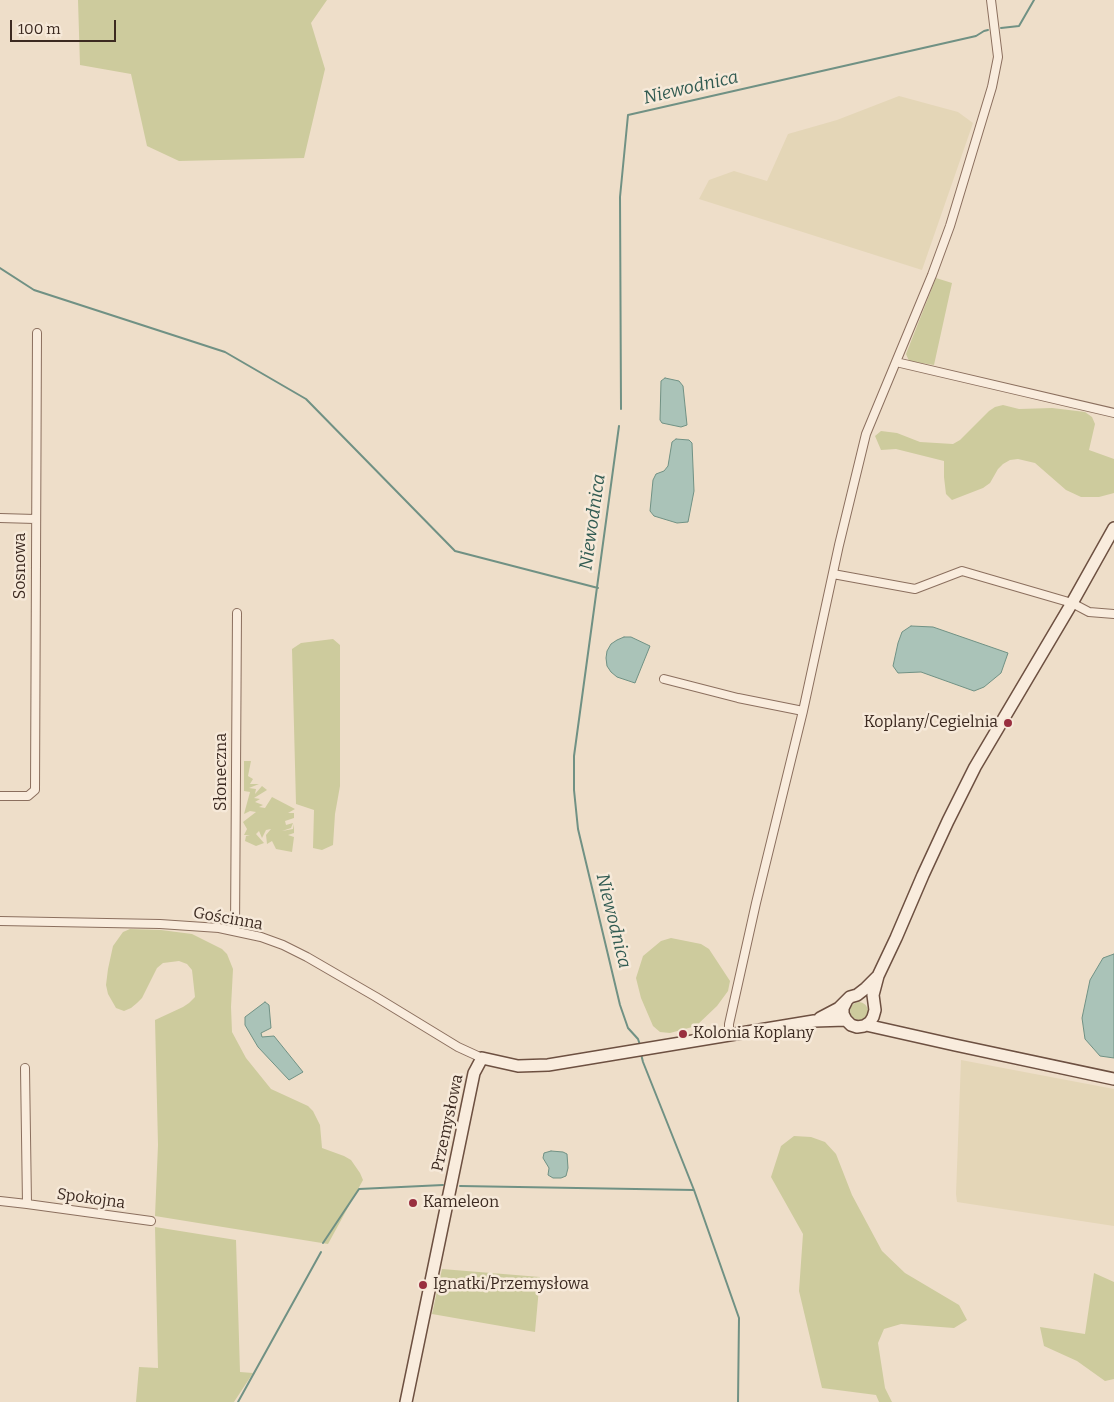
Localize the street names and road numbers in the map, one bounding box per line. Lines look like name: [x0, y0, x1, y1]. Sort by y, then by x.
street label: Sosnowa: [11, 533, 31, 599]
street label: Słoneczna: [212, 733, 232, 811]
street label: Gościnna: [192, 903, 264, 935]
street label: Przemysłowa: [428, 1073, 468, 1173]
street label: Spokojna: [56, 1185, 126, 1213]

